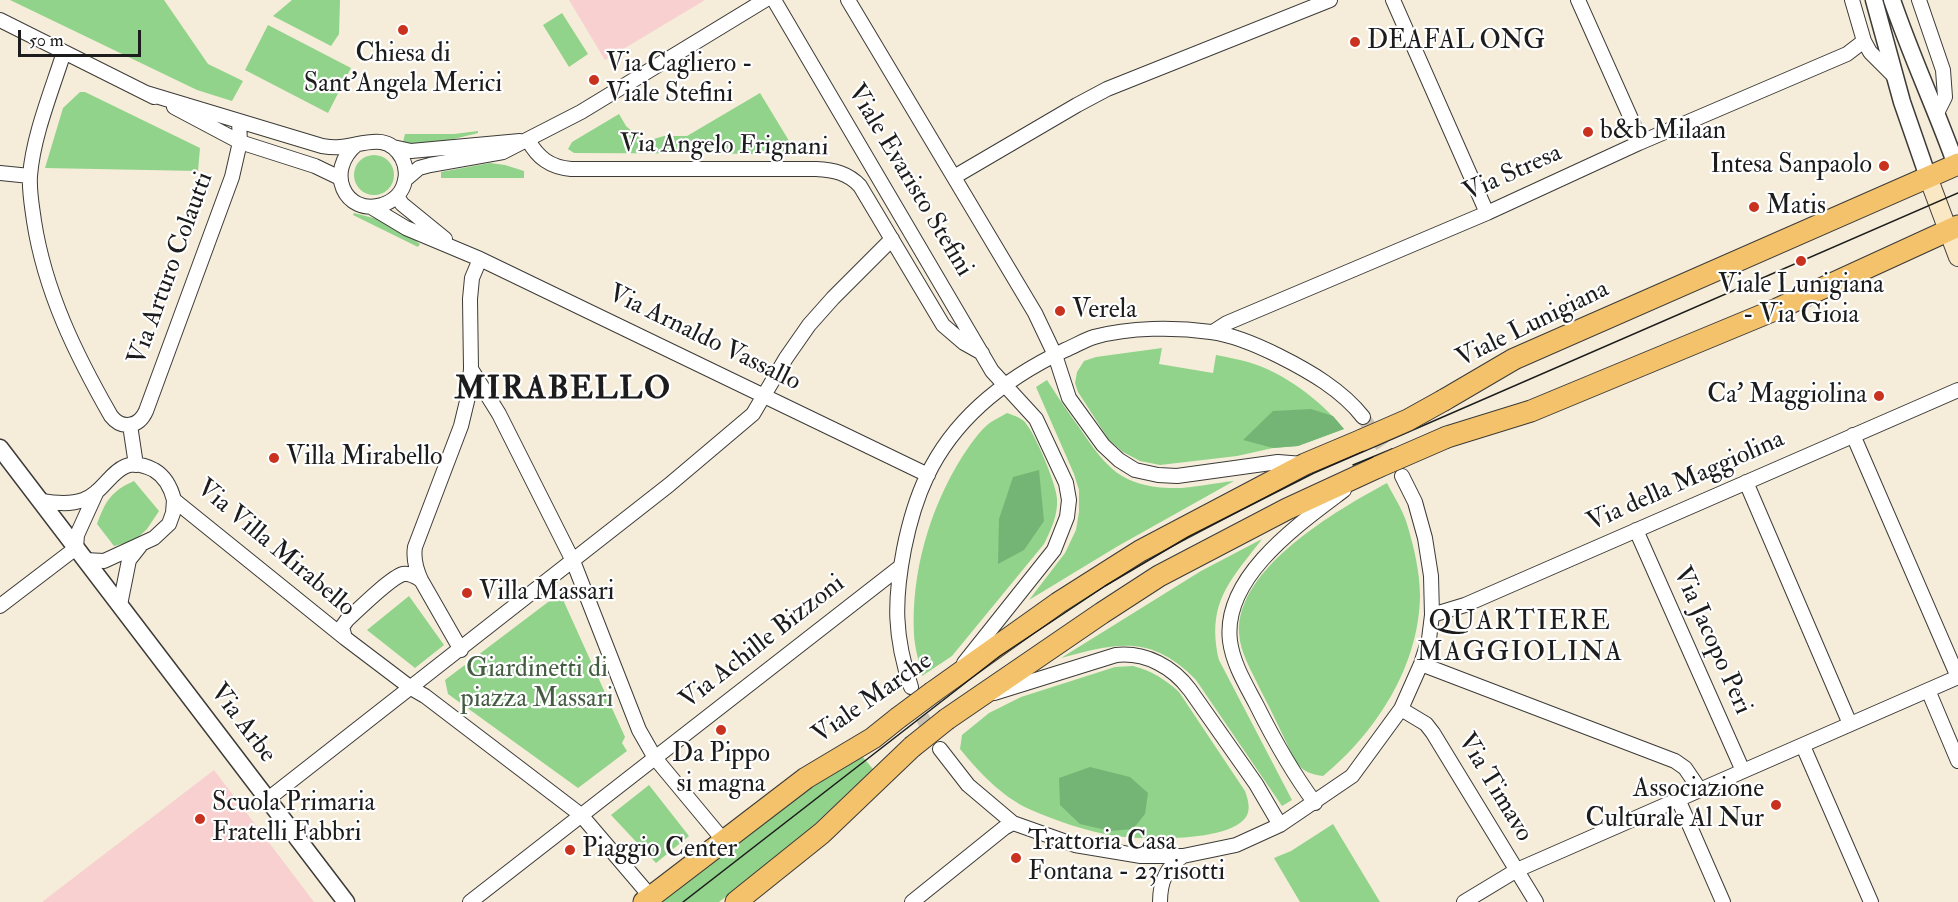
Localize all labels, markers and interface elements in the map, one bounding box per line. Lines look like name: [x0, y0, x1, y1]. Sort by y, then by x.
scale bar: [21, 18, 144, 56]
marker: Chiesa di Sant’Angela Merici: [396, 23, 410, 37]
place label: DEAFAL ONG: [1367, 26, 1545, 58]
text: 50 m: [29, 29, 64, 52]
marker: DEAFAL ONG: [1348, 35, 1362, 49]
place label: Chiesa di Sant’Angela Merici: [304, 39, 502, 100]
place label: Via Cagliero - Viale Stefini: [606, 49, 753, 110]
marker: Via Cagliero - Viale Stefini: [587, 73, 601, 87]
street label: Viale Evaristo Stefini: [839, 79, 979, 283]
place label: b&b Milaan: [1600, 116, 1726, 148]
marker: b&b Milaan: [1581, 125, 1595, 139]
street label: Via Angelo Frignani: [619, 130, 829, 164]
street label: Via Stresa: [1459, 139, 1567, 209]
place label: Intesa Sanpaolo: [1710, 150, 1872, 182]
marker: Intesa Sanpaolo: [1877, 159, 1891, 173]
street label: Via Arturo Colautti: [123, 168, 221, 370]
place label: Matis: [1766, 191, 1826, 223]
marker: Matis: [1747, 200, 1761, 214]
marker: Viale Lunigiana - Via Gioia: [1794, 254, 1808, 268]
place label: Viale Lunigiana - Via Gioia: [1718, 270, 1884, 332]
street label: Viale Lunigiana: [1452, 275, 1614, 375]
street label: Via Arnaldo Vassallo: [603, 279, 805, 399]
place label: Verela: [1072, 295, 1137, 327]
marker: Verela: [1053, 304, 1067, 318]
district label: MIRABELLO: [455, 372, 671, 410]
place label: Ca' Maggiolina: [1707, 380, 1867, 412]
marker: Ca' Maggiolina: [1872, 389, 1886, 403]
street label: Via della Maggiolina: [1583, 425, 1789, 539]
place label: Villa Mirabello: [286, 442, 442, 474]
marker: Villa Mirabello: [267, 451, 281, 465]
street label: Via Villa Mirabello: [189, 473, 361, 625]
street label: Via Jacopo Peri: [1665, 562, 1757, 720]
street label: Via Achille Bizzoni: [674, 569, 852, 717]
place label: Villa Massari: [479, 577, 615, 609]
marker: Villa Massari: [460, 586, 474, 600]
district label: QUARTIERE MAGGIOLINA: [1417, 607, 1623, 670]
street label: Viale Marche: [807, 646, 939, 752]
park label: Giardinetti di piazza Massari: [461, 654, 613, 716]
street label: Via Arbe: [202, 678, 282, 770]
marker: Da Pippo si magna: [714, 723, 728, 737]
street label: Via Timavo: [1449, 728, 1539, 848]
place label: Da Pippo si magna: [672, 739, 770, 800]
place label: Associazione Culturale Al Nur: [1586, 774, 1764, 836]
place label: Scuola Primaria Fratelli Fabbri: [212, 788, 375, 850]
marker: Associazione Culturale Al Nur: [1769, 798, 1783, 812]
marker: Scuola Primaria Fratelli Fabbri: [193, 812, 207, 826]
place label: Trattoria Casa Fontana - 23 risotti: [1028, 827, 1225, 888]
place label: Piaggio Center: [582, 834, 737, 866]
marker: Piaggio Center: [563, 843, 577, 857]
marker: Trattoria Casa Fontana - 23 risotti: [1009, 851, 1023, 865]

